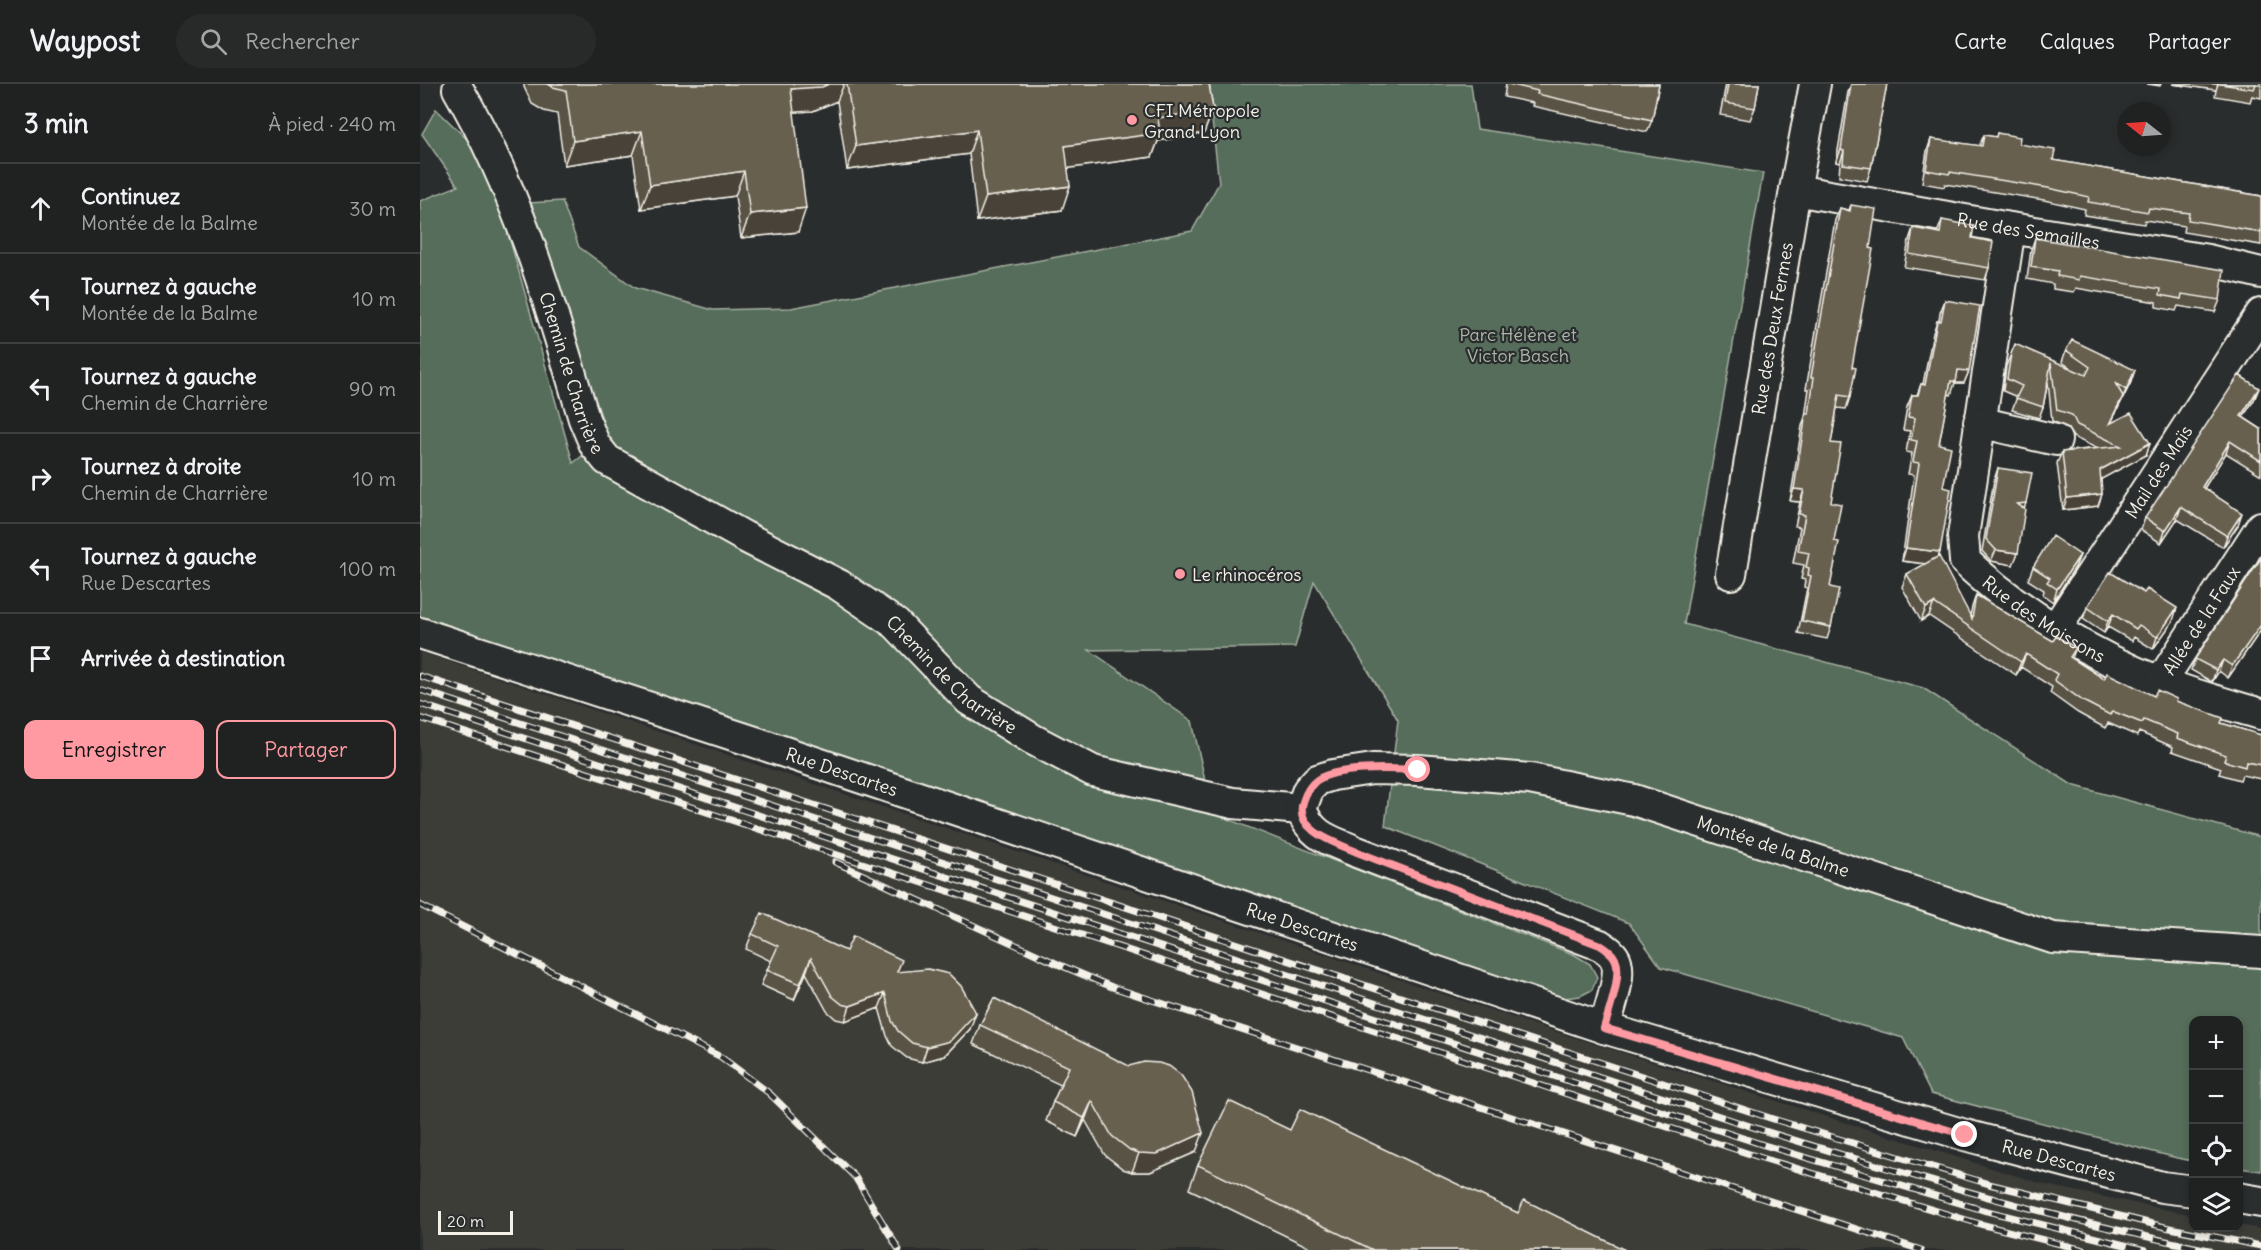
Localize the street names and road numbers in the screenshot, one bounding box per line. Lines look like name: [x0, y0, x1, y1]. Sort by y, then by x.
street label: Rue des Semailles: [1955, 207, 2102, 254]
street label: Rue des Deux Fermes: [1746, 240, 1798, 416]
street label: Chemin de Charrière: [535, 289, 609, 458]
street label: Mail des Maïs: [2119, 421, 2197, 523]
street label: Allée de la Faux: [2157, 561, 2245, 679]
street label: Rue des Moissons: [1978, 570, 2109, 667]
street label: Chemin de Charrière: [882, 610, 1022, 739]
street label: Rue Descartes: [783, 742, 901, 801]
street label: Montée de la Balme: [1694, 810, 1852, 882]
street label: Rue Descartes: [1243, 897, 1362, 956]
street label: Rue Descartes: [2000, 1134, 2119, 1186]

